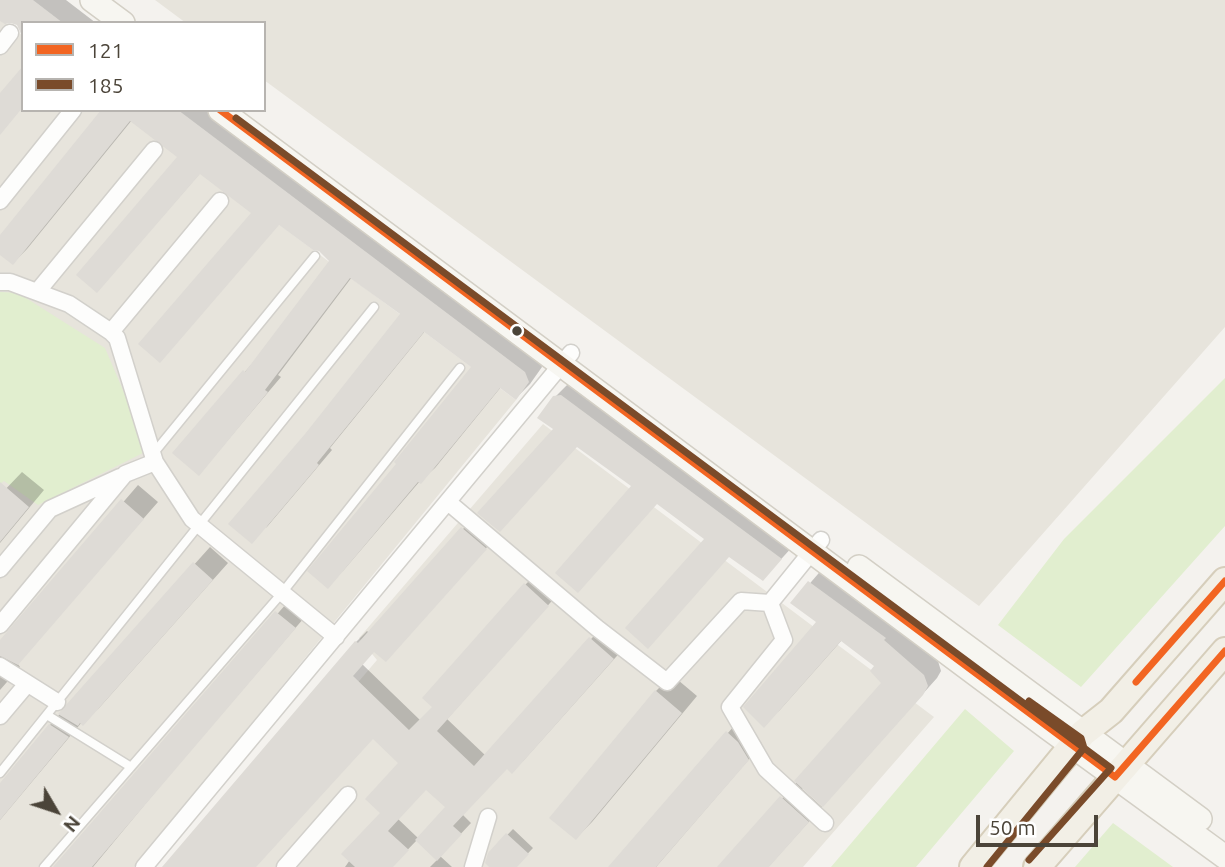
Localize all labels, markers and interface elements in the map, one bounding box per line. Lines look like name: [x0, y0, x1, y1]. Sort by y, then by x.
legend: [21, 21, 266, 112]
text: 121: [88, 38, 124, 62]
text: 185: [88, 73, 124, 97]
unlabelled marker: [510, 324, 524, 338]
north arrow: [21, 776, 91, 846]
scale bar: [980, 800, 1102, 844]
text: N: [59, 812, 85, 837]
text: 50 m: [989, 815, 1036, 839]

